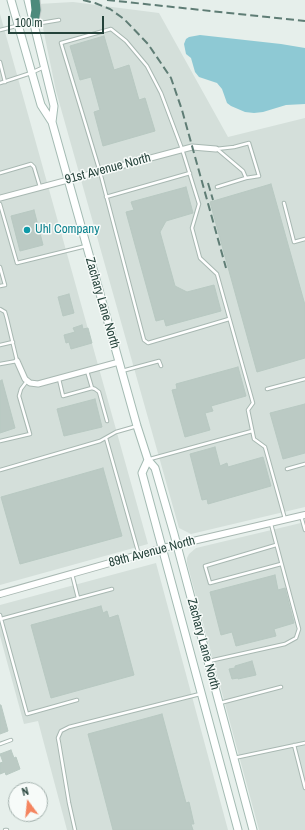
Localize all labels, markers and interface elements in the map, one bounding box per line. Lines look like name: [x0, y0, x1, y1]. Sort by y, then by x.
scale bar: [10, 8, 106, 34]
text: 100 m: [15, 15, 42, 31]
street label: 91st Avenue North: [63, 150, 153, 188]
place label: Uhl Company: [35, 222, 100, 238]
marker: Uhl Company: [22, 225, 32, 235]
street label: Zachary Lane North: [82, 256, 122, 350]
street label: 89th Avenue North: [107, 533, 197, 571]
street label: Zachary Lane North: [183, 596, 223, 692]
north arrow: [8, 782, 48, 822]
text: N: [20, 784, 30, 799]

